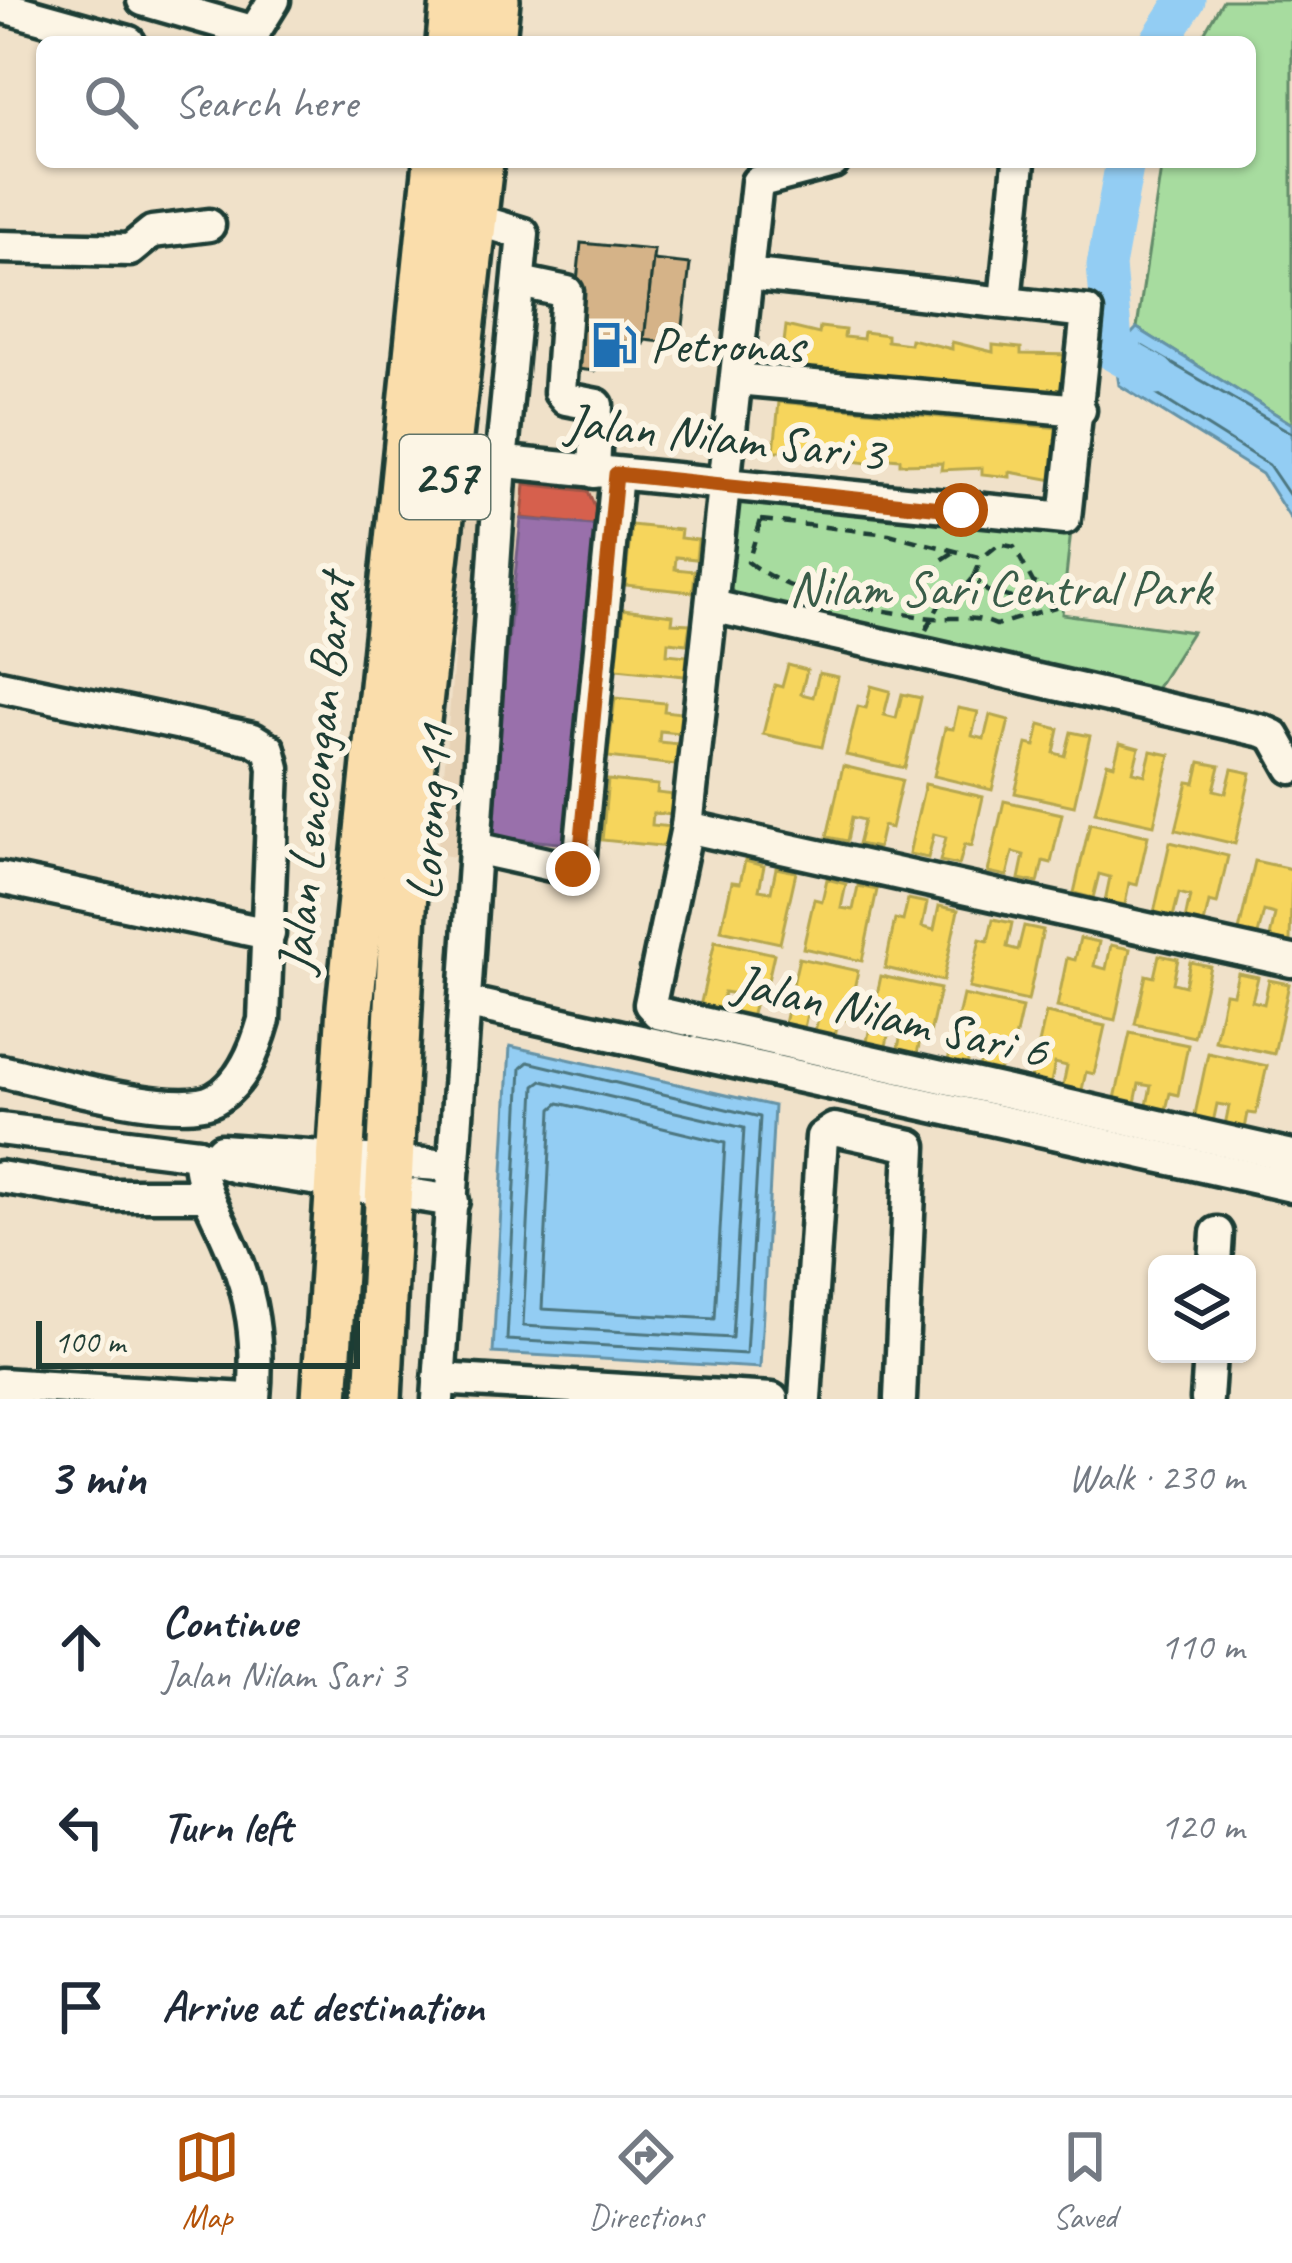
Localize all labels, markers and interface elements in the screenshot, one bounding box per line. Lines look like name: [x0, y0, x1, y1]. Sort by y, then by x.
search box: [36, 36, 1256, 168]
icon: search: [78, 69, 144, 135]
text: Search here: [174, 74, 357, 131]
place label: Petronas: [650, 313, 808, 377]
fuel station icon: Petronas: [589, 320, 639, 370]
street label: Jalan Nilam Sari 3: [560, 388, 890, 486]
road number: 257: [400, 435, 490, 519]
route start: [934, 483, 988, 537]
park label: Nilam Sari Central Park: [789, 556, 1214, 620]
street label: Jalan Lencongan Barat: [262, 565, 368, 980]
street label: Lorong 11: [391, 720, 467, 903]
route end: [546, 842, 600, 896]
street label: Jalan Nilam Sari 6: [725, 948, 1056, 1084]
map controls: [1148, 1255, 1256, 1363]
button: layers: [1148, 1255, 1256, 1363]
scale bar: [36, 1315, 360, 1368]
text: 100 m: [54, 1321, 125, 1363]
text: 3 min: [48, 1445, 146, 1509]
text: Walk · 230 m: [1068, 1453, 1244, 1502]
text: Continue: [162, 1594, 296, 1651]
icon: ahead: [48, 1614, 114, 1680]
text: 110 m: [1160, 1622, 1244, 1671]
text: Jalan Nilam Sari 3: [162, 1651, 406, 1700]
icon: left: [48, 1794, 114, 1860]
text: Turn left: [162, 1798, 292, 1855]
text: 120 m: [1160, 1802, 1244, 1851]
icon: arrive: [48, 1974, 114, 2040]
text: Arrive at destination: [162, 1978, 484, 2035]
tab: Map: [174, 2124, 240, 2238]
tab: Directions: [589, 2124, 703, 2238]
tab: Saved: [1052, 2124, 1118, 2238]

